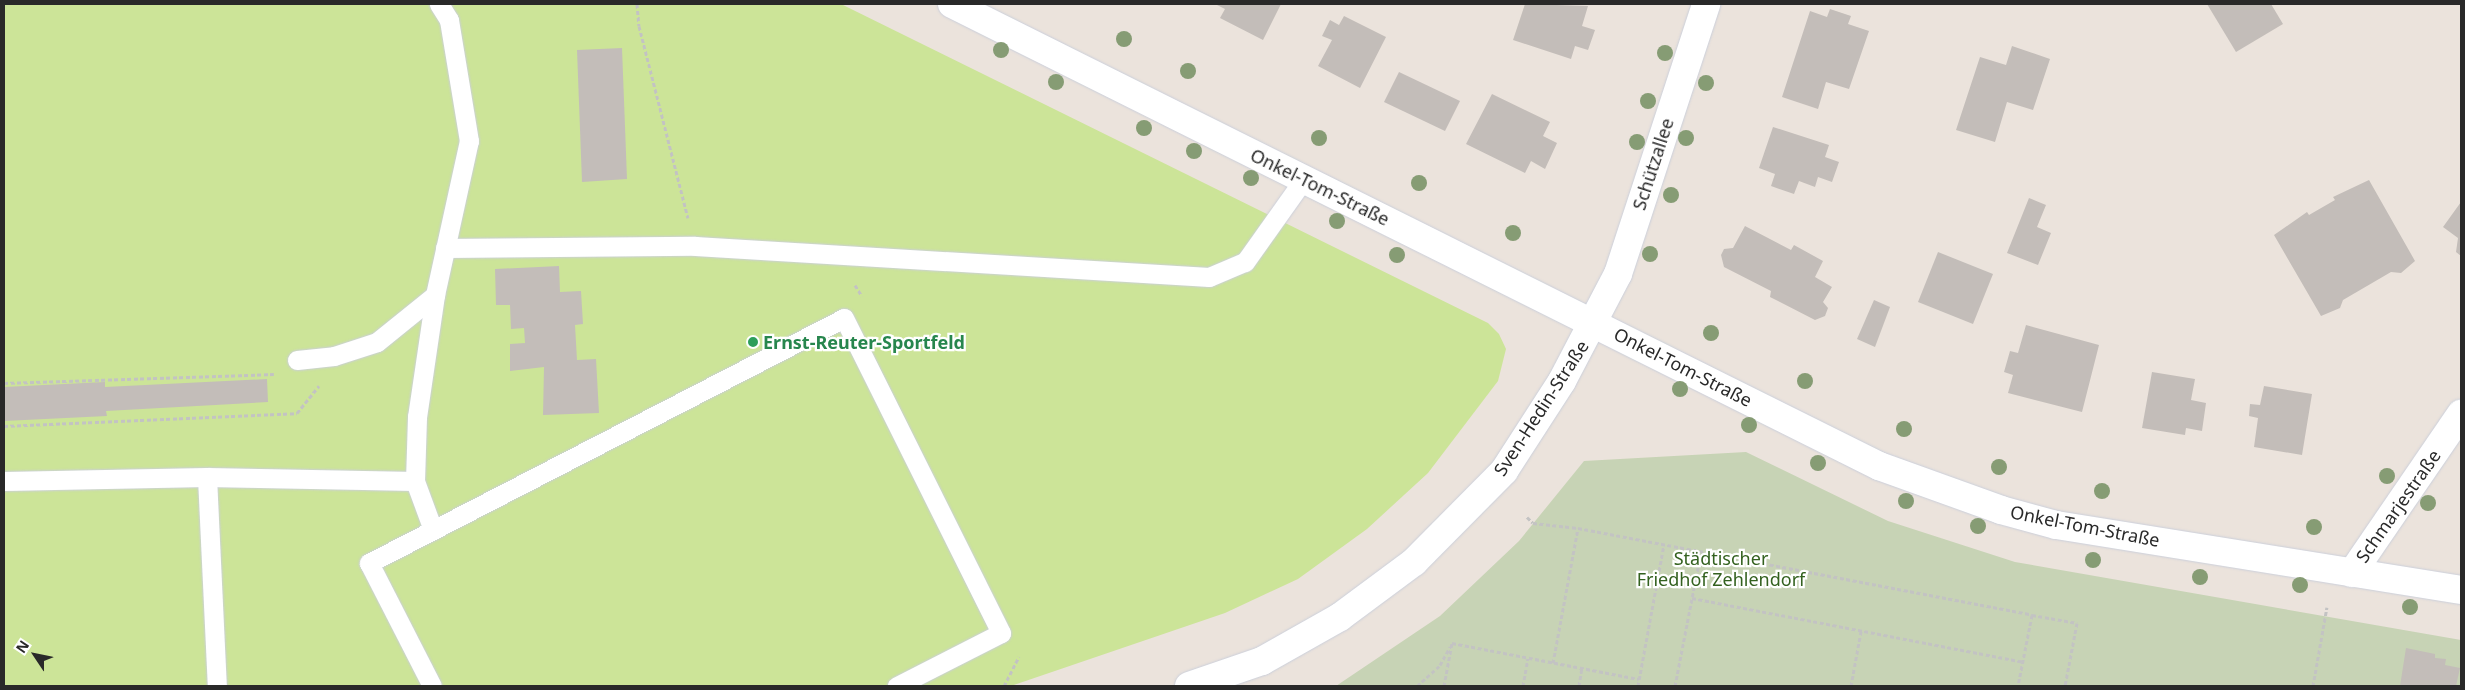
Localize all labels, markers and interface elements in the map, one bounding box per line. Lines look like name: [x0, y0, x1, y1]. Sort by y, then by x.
street label: Schützallee: [1628, 115, 1678, 213]
street label: Onkel-Tom-Straße: [1247, 144, 1393, 230]
street label: Onkel-Tom-Straße: [1610, 323, 1756, 411]
place label: Ernst-Reuter-Sportfeld: [763, 331, 965, 353]
marker: Ernst-Reuter-Sportfeld: [747, 336, 759, 348]
street label: Sven-Hedin-Straße: [1489, 336, 1593, 480]
street label: Schmarjestraße: [2351, 445, 2445, 567]
street label: Onkel-Tom-Straße: [2008, 501, 2162, 551]
park label: Städtischer Friedhof Zehlendorf: [1637, 548, 1805, 590]
north arrow: [10, 630, 60, 680]
text: N: [11, 636, 33, 656]

